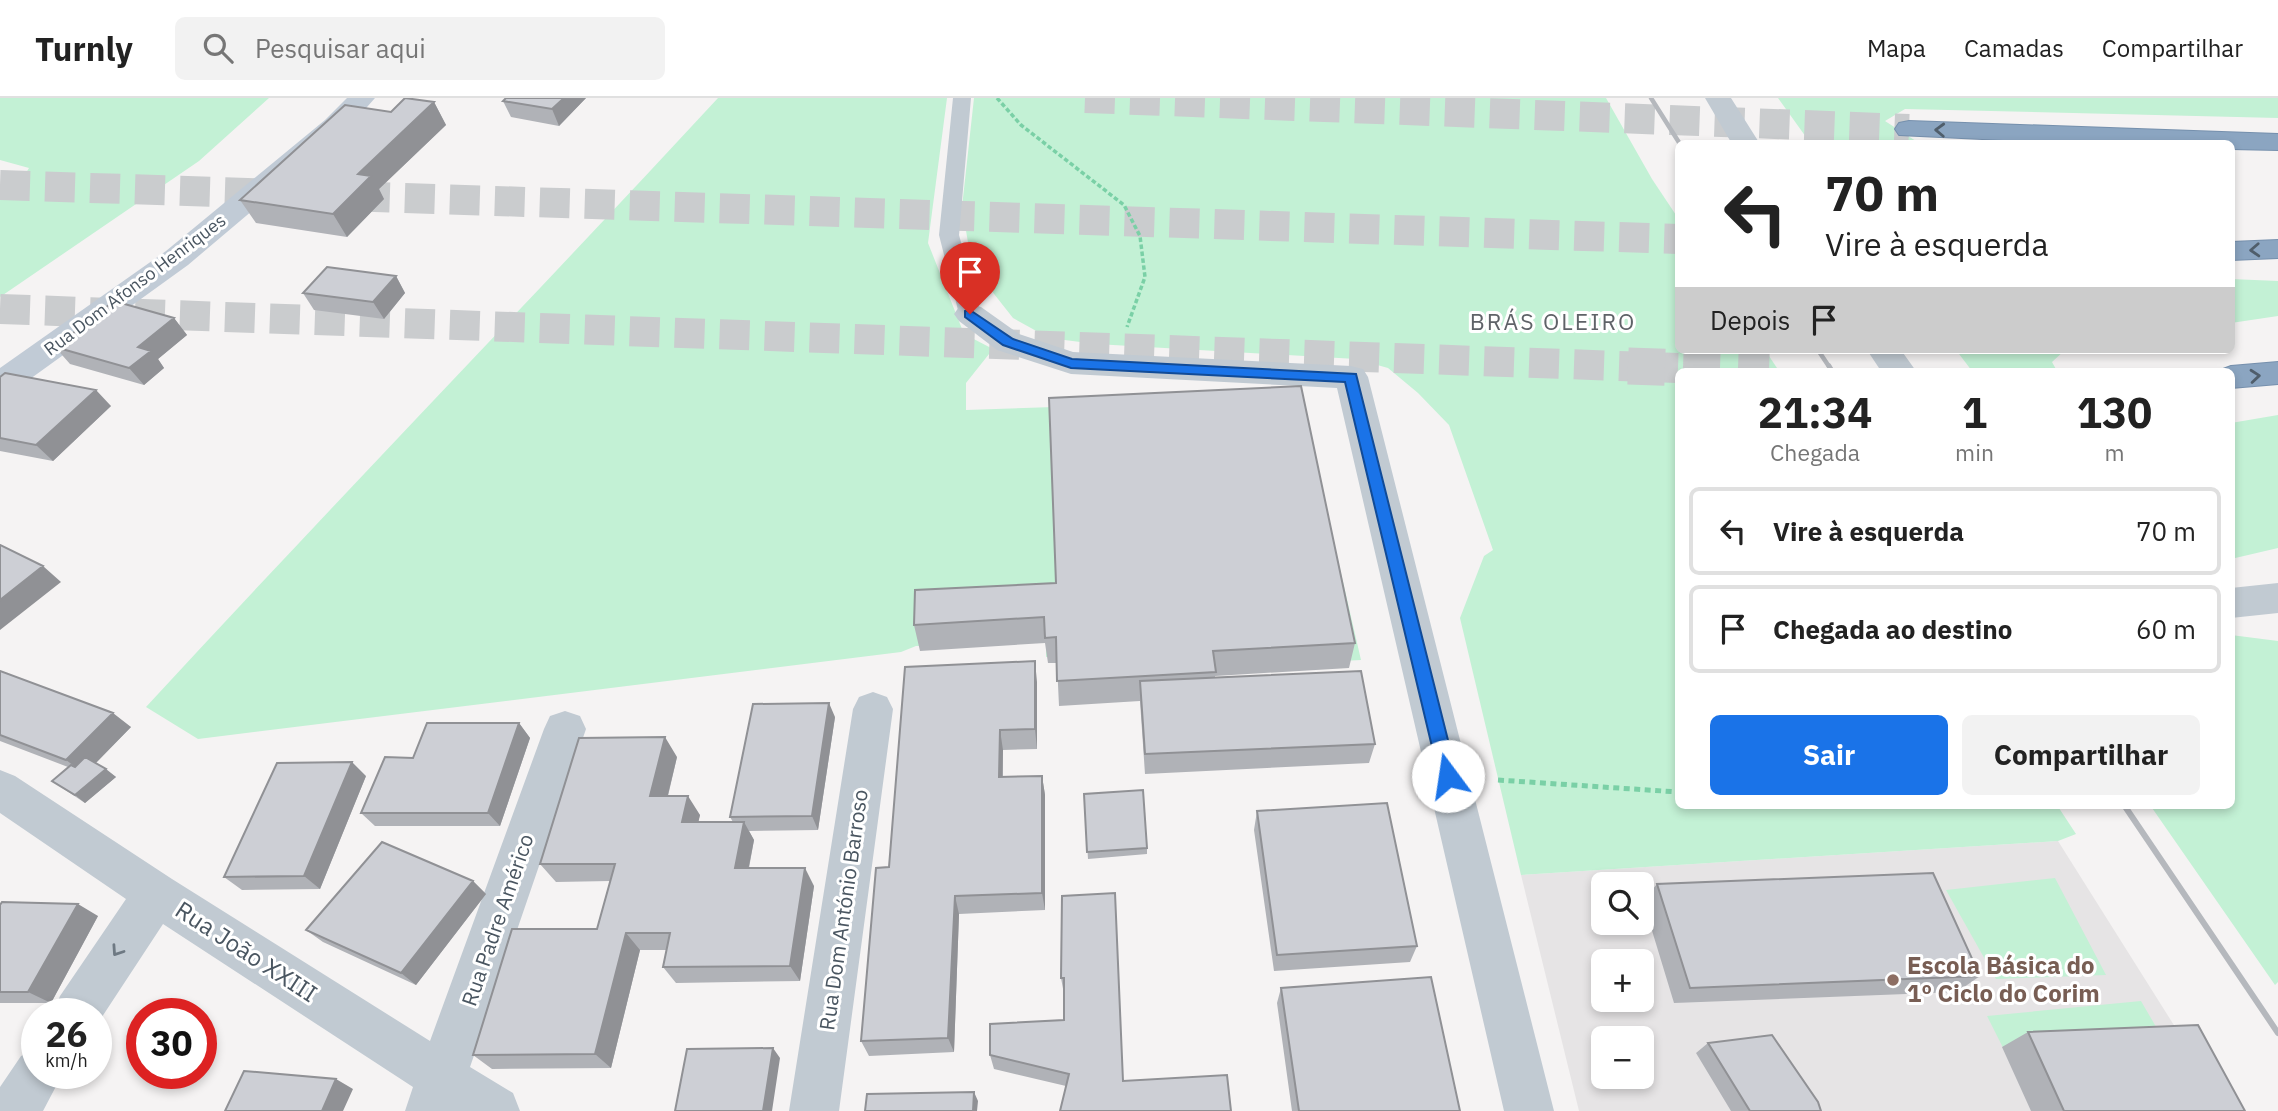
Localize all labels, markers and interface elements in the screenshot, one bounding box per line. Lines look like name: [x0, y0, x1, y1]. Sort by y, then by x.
search box: [175, 17, 665, 80]
text: Turnly: [35, 27, 133, 70]
icon: search: [199, 29, 237, 67]
text: Pesquisar aqui: [255, 31, 426, 65]
text: Mapa: [1867, 32, 1926, 64]
text: Camadas: [1964, 32, 2064, 64]
text: Compartilhar: [2102, 32, 2243, 64]
one-way arrow: [1935, 122, 1945, 138]
text: 70 m: [1825, 161, 1939, 224]
icon: left: [1710, 168, 1801, 259]
street label: Rua Dom Afonso Henriques: [39, 209, 230, 360]
text: Vire à esquerda: [1825, 223, 2049, 265]
pin: [940, 242, 1000, 314]
one-way arrow: [2249, 242, 2260, 257]
icon: arrive: [951, 253, 989, 291]
icon: arrive: [1805, 301, 1843, 339]
text: Depois: [1710, 303, 1791, 337]
district label: BRÁS OLEIRO: [1470, 306, 1636, 336]
one-way arrow: [2249, 368, 2260, 383]
text: 21:34: [1758, 385, 1872, 440]
text: 1: [1962, 385, 1987, 440]
text: 130: [2077, 385, 2152, 440]
text: Chegada: [1770, 437, 1860, 467]
text: min: [1955, 437, 1994, 467]
text: m: [2104, 437, 2125, 467]
icon: left: [1714, 512, 1752, 550]
text: Vire à esquerda: [1773, 514, 1964, 548]
text: 70 m: [2136, 514, 2196, 548]
icon: arrive: [1714, 610, 1752, 648]
text: Chegada ao destino: [1773, 612, 2012, 646]
text: 60 m: [2136, 612, 2196, 646]
button: Sair: [1710, 715, 1948, 795]
button: Compartilhar: [1962, 715, 2200, 795]
position arrow: [1411, 739, 1485, 813]
street label: Rua Dom António Barroso: [812, 788, 874, 1032]
street label: Rua Padre Américo: [455, 830, 540, 1009]
map controls: [1591, 872, 1654, 1089]
button: search: [1591, 872, 1654, 935]
street label: Rua João XXIII: [169, 893, 324, 1009]
one-way arrow: [113, 943, 126, 956]
button: +: [1591, 949, 1654, 1012]
place label: Escola Básica do 1º Ciclo do Corim: [1907, 949, 2100, 1009]
marker: Escola Básica do 1º Ciclo do Corim: [1885, 972, 1901, 988]
speed limit sign: 30: [126, 998, 217, 1089]
text: 26: [45, 1011, 88, 1057]
button: −: [1591, 1026, 1654, 1089]
text: km/h: [45, 1049, 88, 1072]

